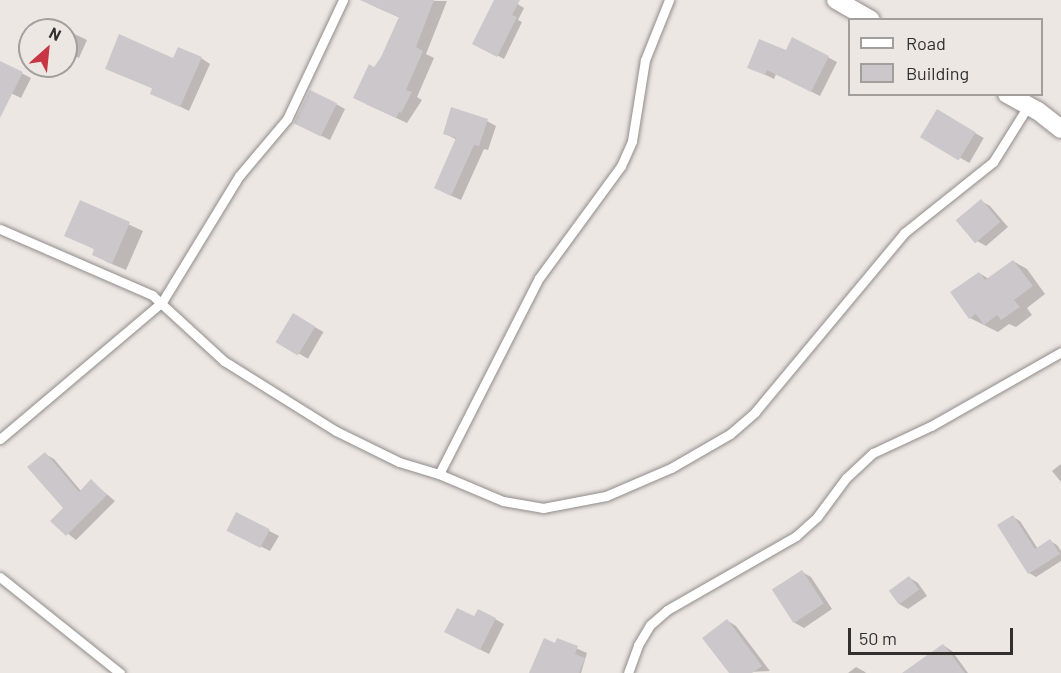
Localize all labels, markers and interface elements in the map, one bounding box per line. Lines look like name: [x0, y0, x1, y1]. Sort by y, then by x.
north arrow: [18, 18, 78, 78]
legend: [848, 18, 1043, 96]
text: N: [46, 22, 65, 44]
text: Road: [906, 32, 946, 54]
text: Building: [906, 62, 969, 84]
scale bar: [851, 616, 1016, 654]
text: 50 m: [859, 627, 897, 649]

